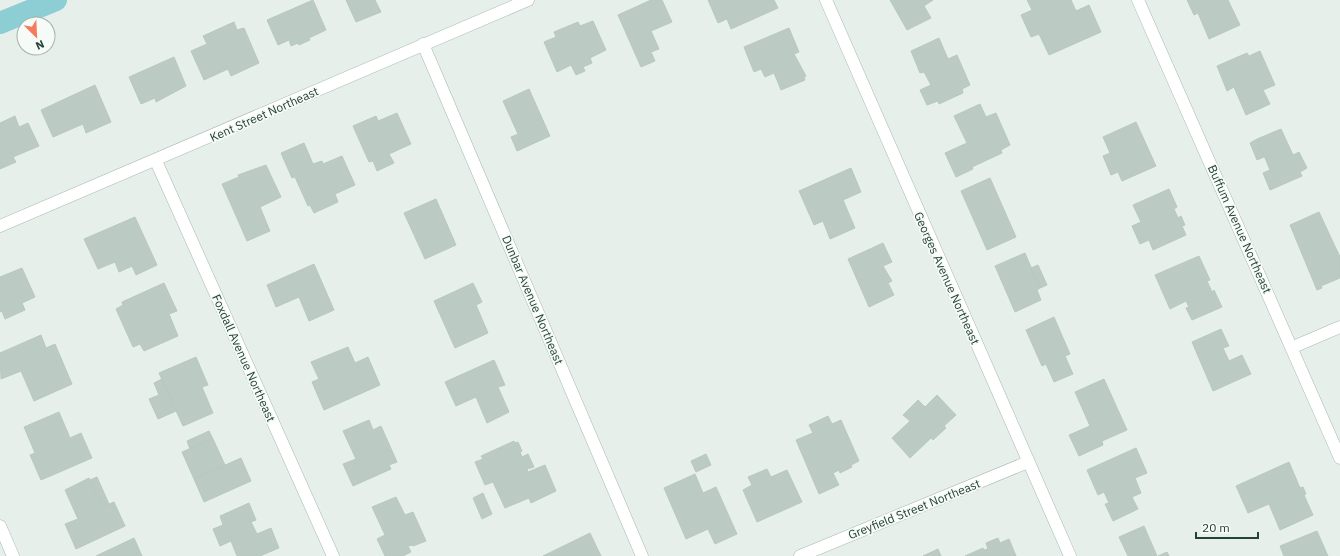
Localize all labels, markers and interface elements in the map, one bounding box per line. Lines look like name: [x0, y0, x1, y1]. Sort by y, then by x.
north arrow: [16, 16, 56, 56]
text: N: [34, 37, 47, 53]
street label: Kent Street Northeast: [207, 83, 321, 145]
street label: Buffum Avenue Northeast: [1205, 162, 1275, 296]
street label: Georges Avenue Northeast: [911, 209, 983, 347]
street label: Dunbar Avenue Northeast: [499, 233, 567, 367]
street label: Foxdall Avenue Northeast: [209, 292, 279, 424]
street label: Greyfield Street Northeast: [846, 476, 982, 542]
scale bar: [1196, 514, 1258, 540]
text: 20 m: [1202, 520, 1230, 535]

